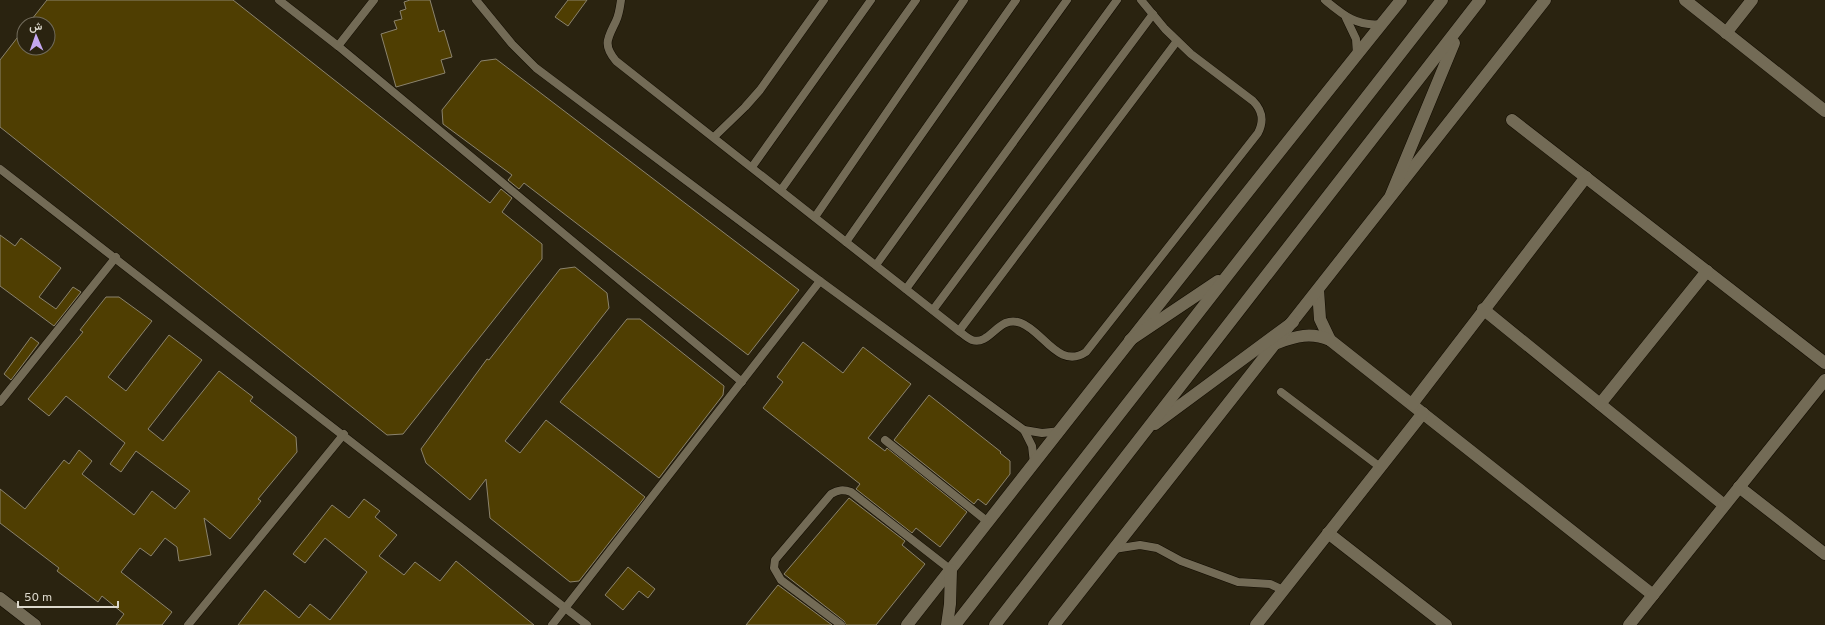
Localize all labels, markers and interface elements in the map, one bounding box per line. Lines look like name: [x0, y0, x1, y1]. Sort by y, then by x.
north arrow: [16, 16, 56, 56]
text: ش: [29, 20, 43, 34]
scale bar: [18, 583, 118, 609]
text: 50 m: [24, 590, 52, 606]

